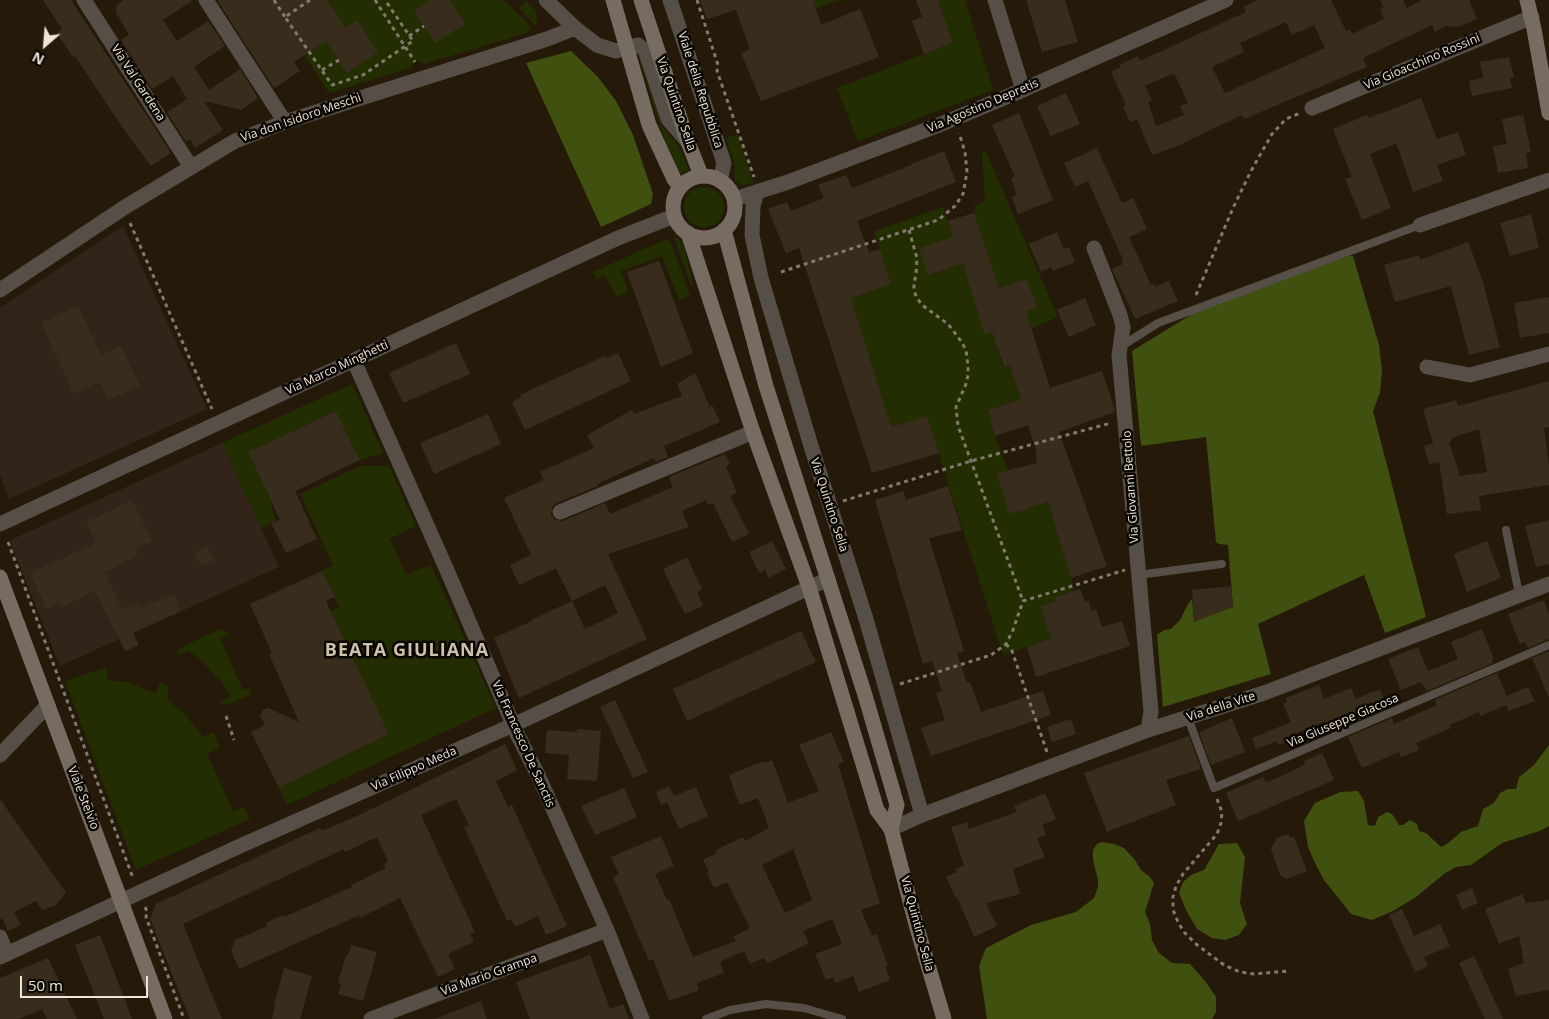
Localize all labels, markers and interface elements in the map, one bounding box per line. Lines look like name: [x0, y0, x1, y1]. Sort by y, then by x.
north arrow: [20, 20, 70, 70]
street label: Viale della Repubblica: [674, 30, 726, 150]
street label: Via Gioacchino Rossini: [1362, 31, 1482, 93]
street label: Via Val Gardena: [108, 42, 168, 124]
text: N: [29, 48, 47, 70]
street label: Via Quintino Sella: [653, 55, 699, 153]
street label: Via Agostino Depretis: [925, 76, 1041, 136]
street label: Via don Isidoro Meschi: [239, 91, 363, 145]
street label: Via Marco Minghetti: [283, 338, 391, 398]
street label: Via Giovanni Bettolo: [1120, 430, 1142, 544]
street label: Via Quintino Sella: [807, 456, 851, 554]
district label: BEATA GIULIANA: [323, 640, 491, 662]
street label: Via Francesco De Sanctis: [488, 678, 558, 810]
street label: Via della Vite: [1185, 689, 1257, 725]
street label: Via Giuseppe Giacosa: [1285, 691, 1401, 751]
street label: Via Filippo Meda: [369, 744, 459, 794]
street label: Viale Stelvio: [64, 764, 102, 832]
street label: Via Quintino Sella: [897, 875, 937, 973]
street label: Via Mario Grampa: [439, 951, 539, 999]
scale bar: [22, 966, 150, 998]
text: 50 m: [28, 975, 63, 995]

